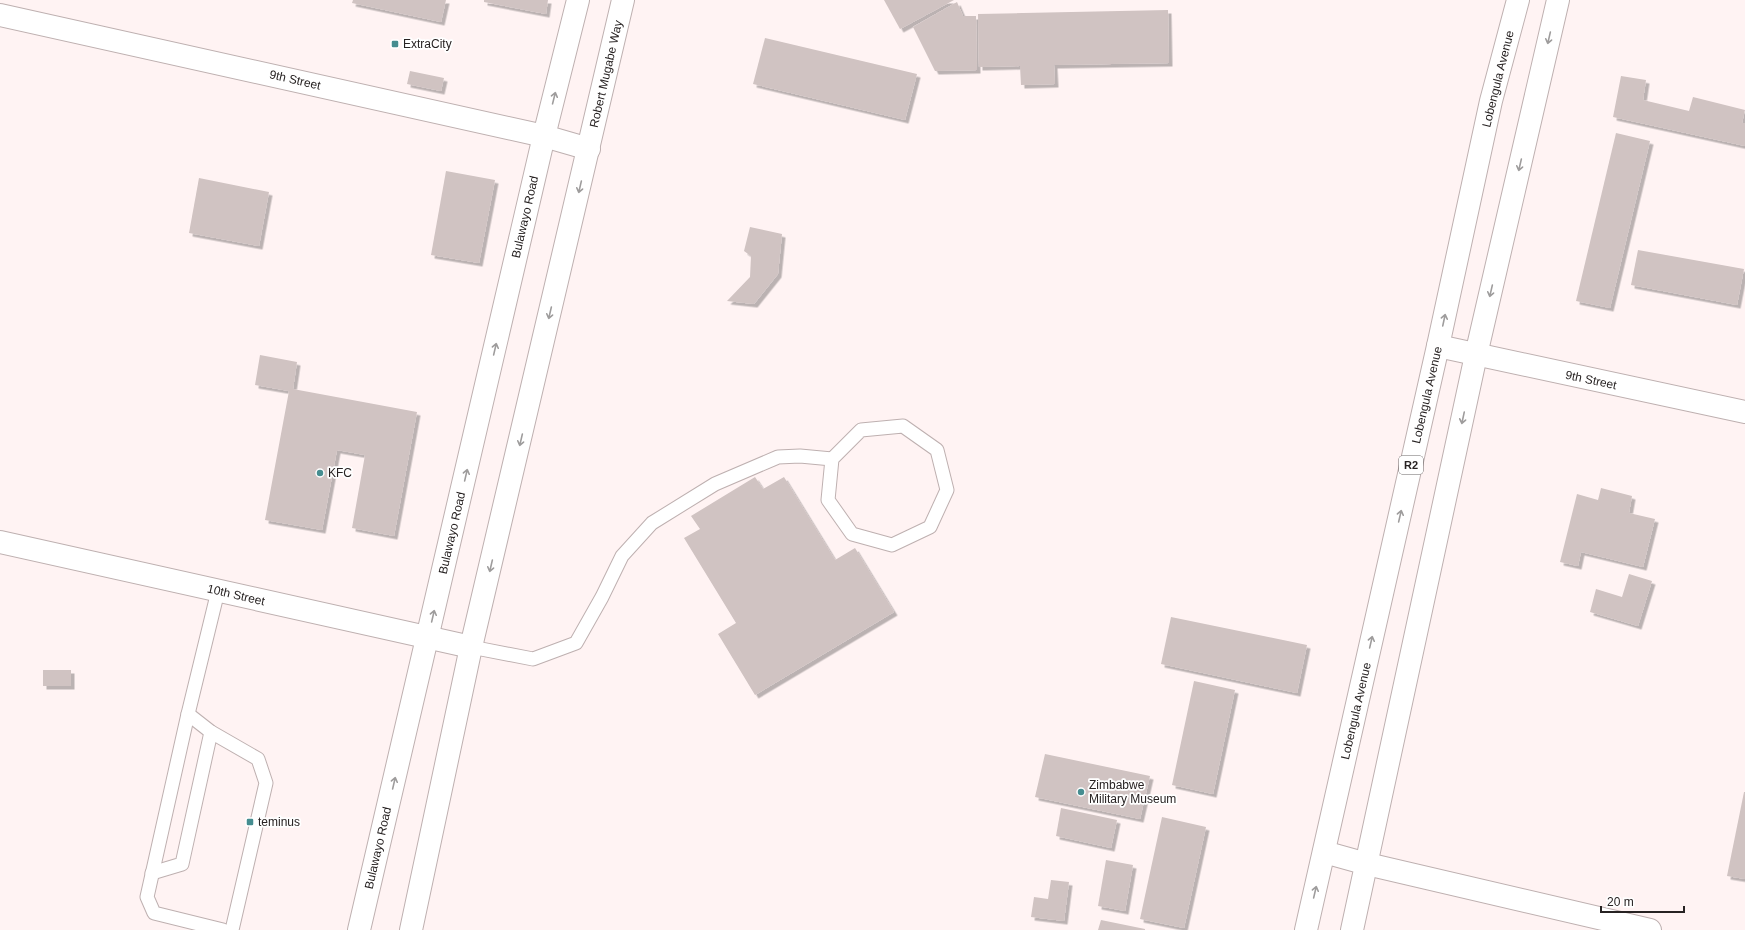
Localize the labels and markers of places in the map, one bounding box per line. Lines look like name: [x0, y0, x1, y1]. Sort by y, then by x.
place label: ExtraCity: [403, 37, 452, 51]
marker: ExtraCity: [390, 39, 400, 49]
place label: KFC: [328, 466, 352, 480]
marker: KFC: [315, 468, 325, 478]
place label: Zimbabwe Military Museum: [1089, 778, 1176, 806]
marker: Zimbabwe Military Museum: [1076, 787, 1086, 797]
place label: teminus: [258, 815, 300, 829]
marker: teminus: [245, 817, 255, 827]

